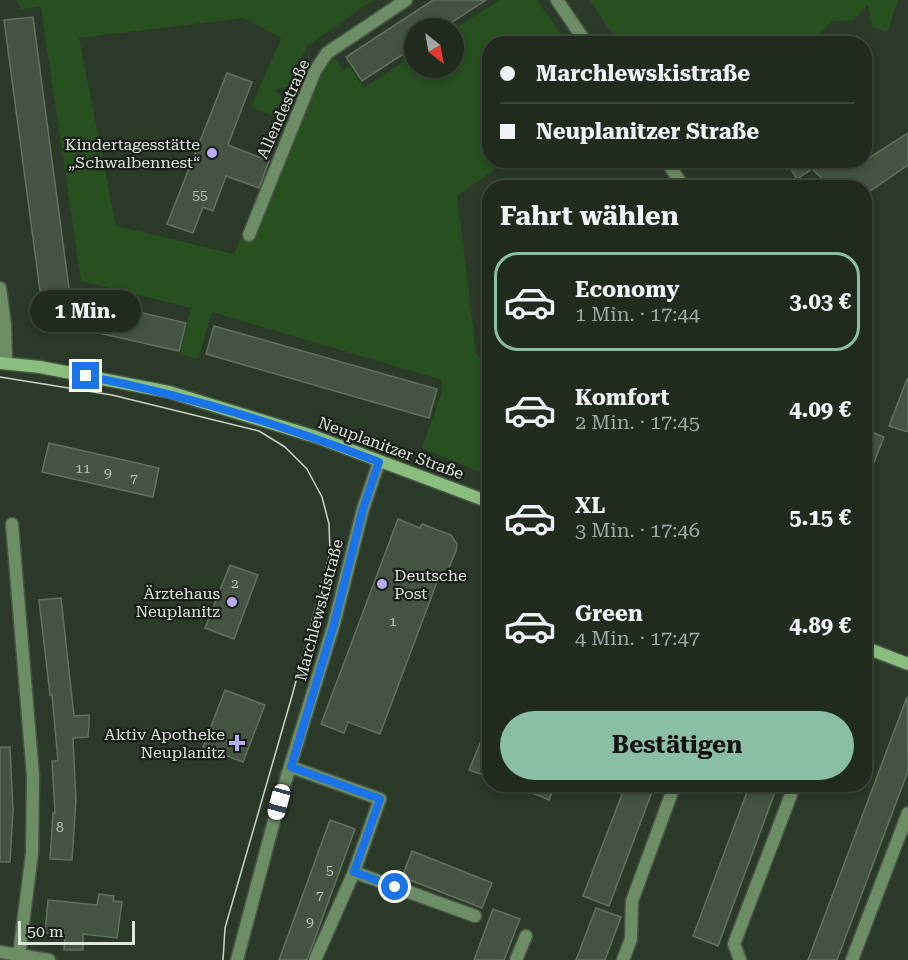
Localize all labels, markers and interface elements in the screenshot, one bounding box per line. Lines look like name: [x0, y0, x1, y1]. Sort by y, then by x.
north arrow: [404, 18, 464, 78]
map controls: [404, 18, 464, 78]
street label: Allendestraße: [253, 56, 314, 162]
text: Marchlewskistraße: [536, 61, 750, 86]
text: Neuplanitzer Straße: [536, 119, 759, 144]
place label: Kindertagesstätte „Schwalbennest“: [65, 135, 200, 172]
marker: Kindertagesstätte „Schwalbennest“: [205, 146, 219, 160]
house number: 55: [192, 187, 208, 203]
text: Fahrt wählen: [500, 200, 679, 232]
icon: car: [503, 275, 557, 329]
text: Economy: [575, 277, 679, 302]
callout: 1 Min.: [31, 289, 142, 331]
text: 3.03 €: [789, 289, 851, 314]
text: 1 Min.: [55, 299, 116, 323]
text: 1 Min. · 17:44: [575, 302, 700, 326]
route end: [72, 362, 99, 389]
icon: car: [503, 383, 557, 437]
text: Komfort: [575, 385, 670, 410]
text: 4.09 €: [789, 397, 851, 422]
text: 2 Min. · 17:45: [575, 410, 700, 434]
street label: Neuplanitzer Straße: [316, 413, 467, 483]
house number: 11: [75, 460, 91, 476]
house number: 9: [104, 465, 112, 481]
house number: 7: [130, 470, 138, 486]
icon: car: [503, 491, 557, 545]
text: XL: [575, 493, 605, 518]
text: 5.15 €: [789, 505, 851, 530]
text: 3 Min. · 17:46: [575, 518, 700, 542]
street label: Marchlewskistraße: [291, 537, 347, 683]
place label: Deutsche Post: [394, 566, 467, 603]
house number: 2: [231, 575, 239, 591]
marker: Deutsche Post: [375, 577, 389, 591]
place label: Ärztehaus Neuplanitz: [135, 584, 220, 621]
marker: Ärztehaus Neuplanitz: [225, 595, 239, 609]
icon: car: [503, 599, 557, 653]
text: Green: [575, 601, 643, 626]
house number: 1: [389, 613, 397, 629]
text: 4.89 €: [789, 613, 851, 638]
text: 4 Min. · 17:47: [575, 626, 700, 650]
button: Bestätigen: [500, 711, 854, 780]
place label: Aktiv Apotheke Neuplanitz: [104, 725, 225, 762]
marker: Aktiv Apotheke Neuplanitz: [230, 736, 244, 750]
car: [266, 782, 292, 822]
house number: 8: [56, 819, 64, 835]
house number: 5: [326, 862, 334, 878]
route start: [381, 873, 408, 900]
house number: 7: [316, 887, 324, 903]
house number: 9: [306, 914, 314, 930]
scale bar: [18, 918, 135, 946]
text: 50 m: [27, 922, 64, 941]

